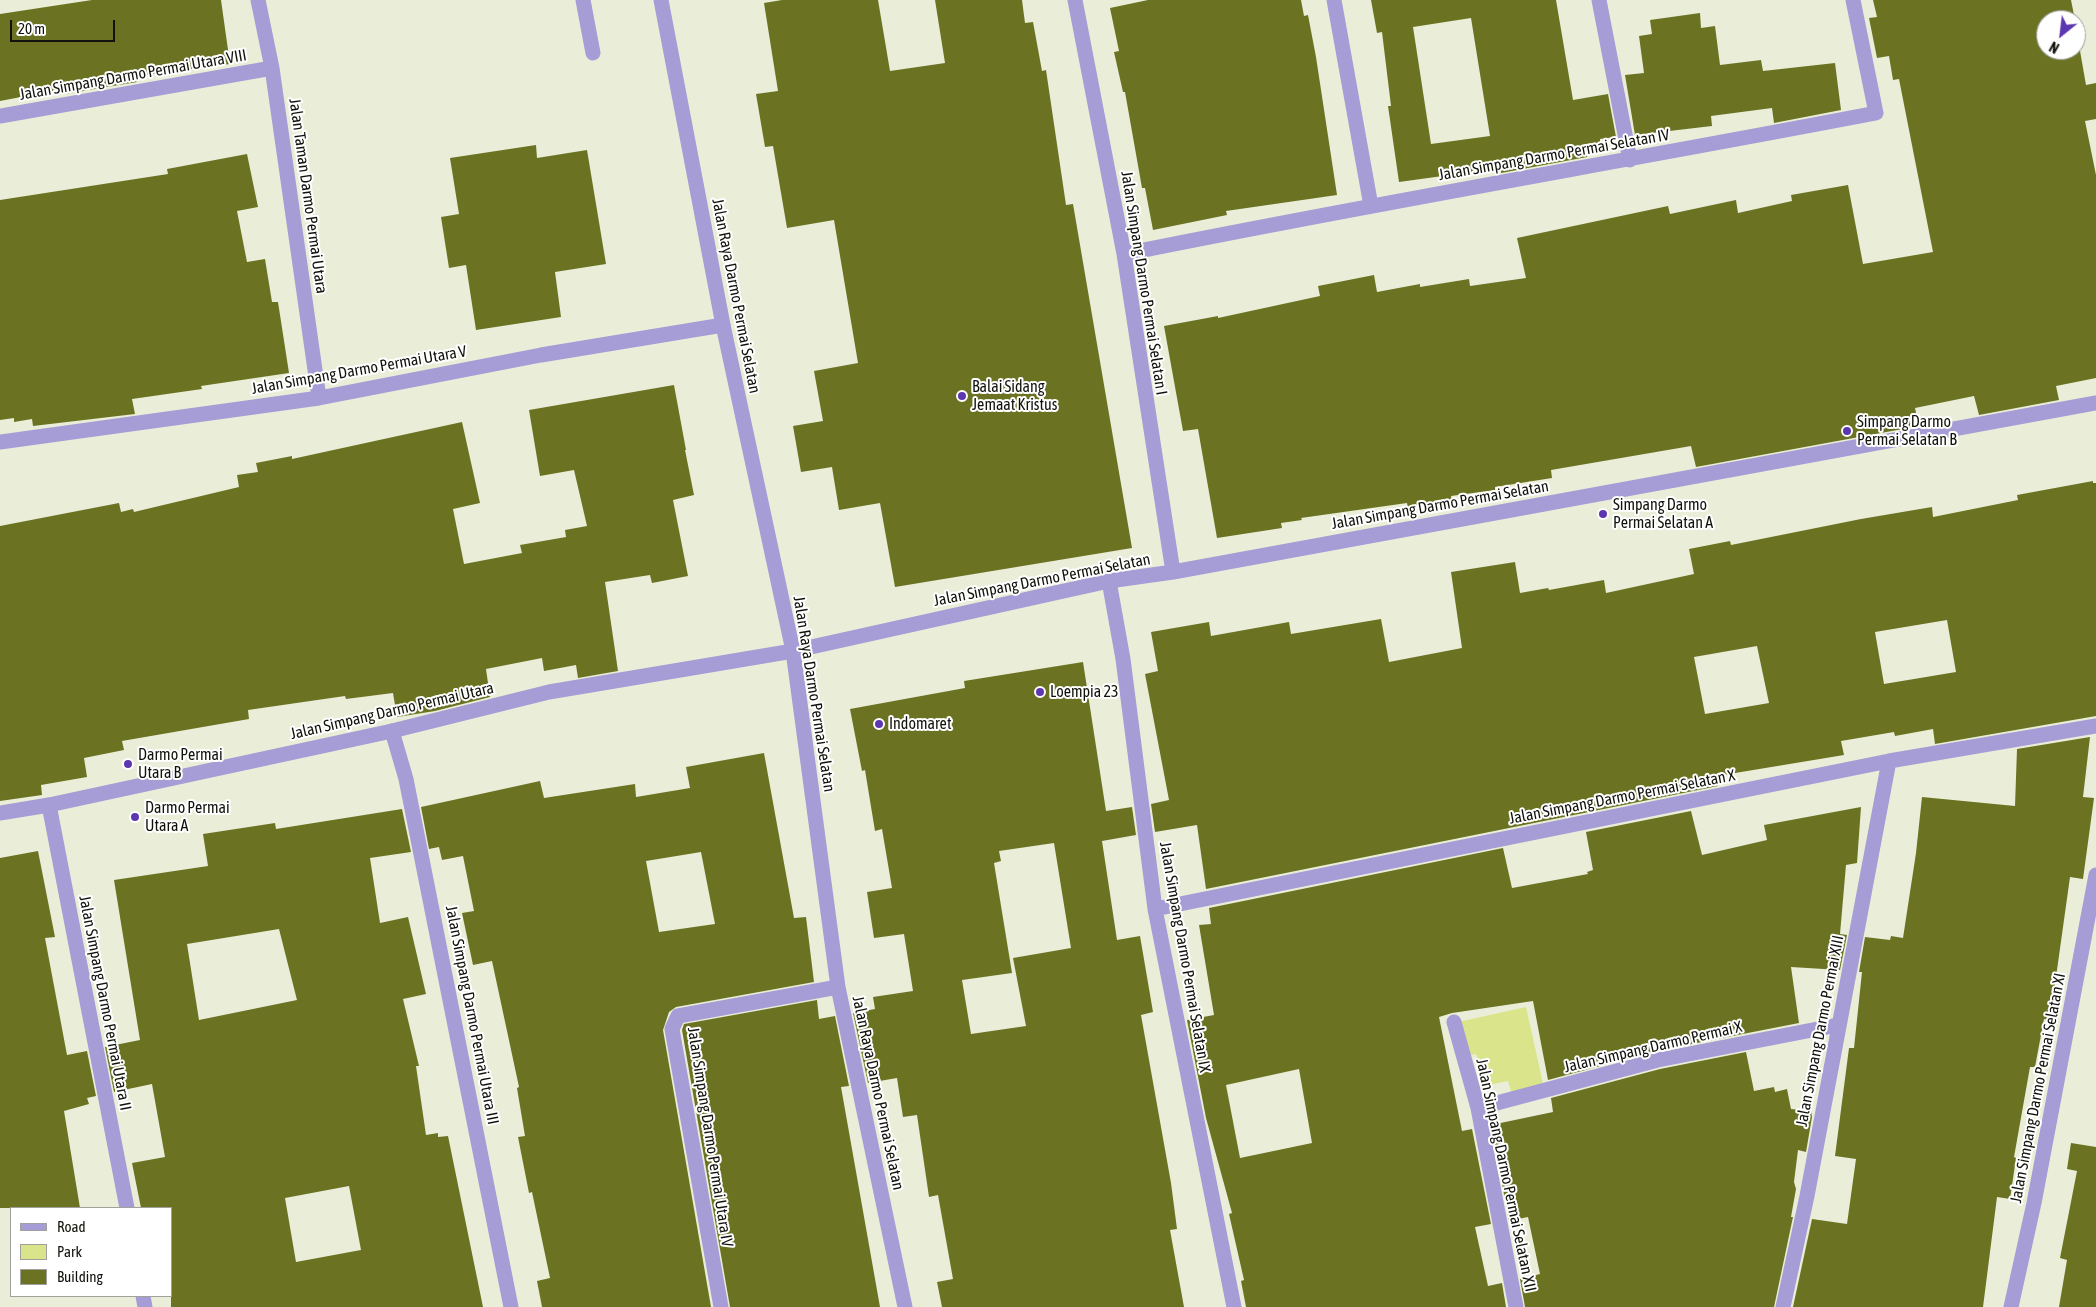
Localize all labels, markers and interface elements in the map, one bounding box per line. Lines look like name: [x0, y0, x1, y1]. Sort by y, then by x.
scale bar: [12, 10, 118, 42]
north arrow: [2036, 10, 2086, 60]
text: 20 m: [18, 20, 45, 37]
text: N: [2047, 38, 2062, 56]
street label: Jalan Simpang Darmo Permai Utara VIII: [18, 46, 248, 104]
street label: Jalan Taman Darmo Permai Utara: [285, 97, 331, 295]
street label: Jalan Simpang Darmo Permai Selatan IV: [1437, 125, 1671, 185]
street label: Jalan Simpang Darmo Permai Selatan I: [1117, 170, 1171, 396]
street label: Jalan Raya Darmo Permai Selatan: [708, 197, 764, 395]
street label: Jalan Simpang Darmo Permai Utara V: [250, 342, 468, 398]
place label: Balai Sidang Jemaat Kristus: [972, 377, 1057, 415]
marker: Balai Sidang Jemaat Kristus: [956, 390, 968, 402]
place label: Simpang Darmo Permai Selatan B: [1857, 412, 1957, 450]
marker: Simpang Darmo Permai Selatan B: [1841, 425, 1853, 437]
street label: Jalan Simpang Darmo Permai Selatan: [1330, 476, 1550, 534]
place label: Simpang Darmo Permai Selatan A: [1613, 495, 1713, 533]
marker: Simpang Darmo Permai Selatan A: [1597, 508, 1609, 520]
street label: Jalan Simpang Darmo Permai Selatan: [932, 550, 1152, 610]
street label: Jalan Raya Darmo Permai Selatan: [789, 595, 839, 793]
street label: Jalan Simpang Darmo Permai Utara: [288, 678, 496, 744]
place label: Loempia 23: [1050, 682, 1118, 702]
marker: Loempia 23: [1034, 686, 1046, 698]
place label: Indomaret: [889, 714, 951, 734]
marker: Indomaret: [873, 718, 885, 730]
place label: Darmo Permai Utara B: [138, 745, 223, 783]
marker: Darmo Permai Utara B: [122, 758, 134, 770]
street label: Jalan Simpang Darmo Permai Selatan X: [1507, 766, 1737, 828]
place label: Darmo Permai Utara A: [145, 798, 230, 836]
marker: Darmo Permai Utara A: [129, 811, 141, 823]
street label: Jalan Simpang Darmo Permai Selatan IX: [1155, 840, 1215, 1074]
street label: Jalan Simpang Darmo Permai Utara II: [75, 894, 135, 1112]
street label: Jalan Simpang Darmo Permai Utara III: [441, 904, 503, 1126]
street label: Jalan Simpang Darmo Permai XIII: [1792, 934, 1848, 1128]
street label: Jalan Simpang Darmo Permai Selatan XI: [2006, 971, 2070, 1205]
street label: Jalan Raya Darmo Permai Selatan: [848, 994, 908, 1192]
street label: Jalan Simpang Darmo Permai X: [1562, 1017, 1744, 1077]
street label: Jalan Simpang Darmo Permai Utara IV: [683, 1026, 737, 1248]
street label: Jalan Simpang Darmo Permai Selatan XII: [1472, 1057, 1540, 1293]
legend: [10, 1207, 172, 1297]
text: Road: [57, 1218, 86, 1235]
text: Park: [57, 1243, 82, 1260]
text: Building: [57, 1268, 103, 1285]

